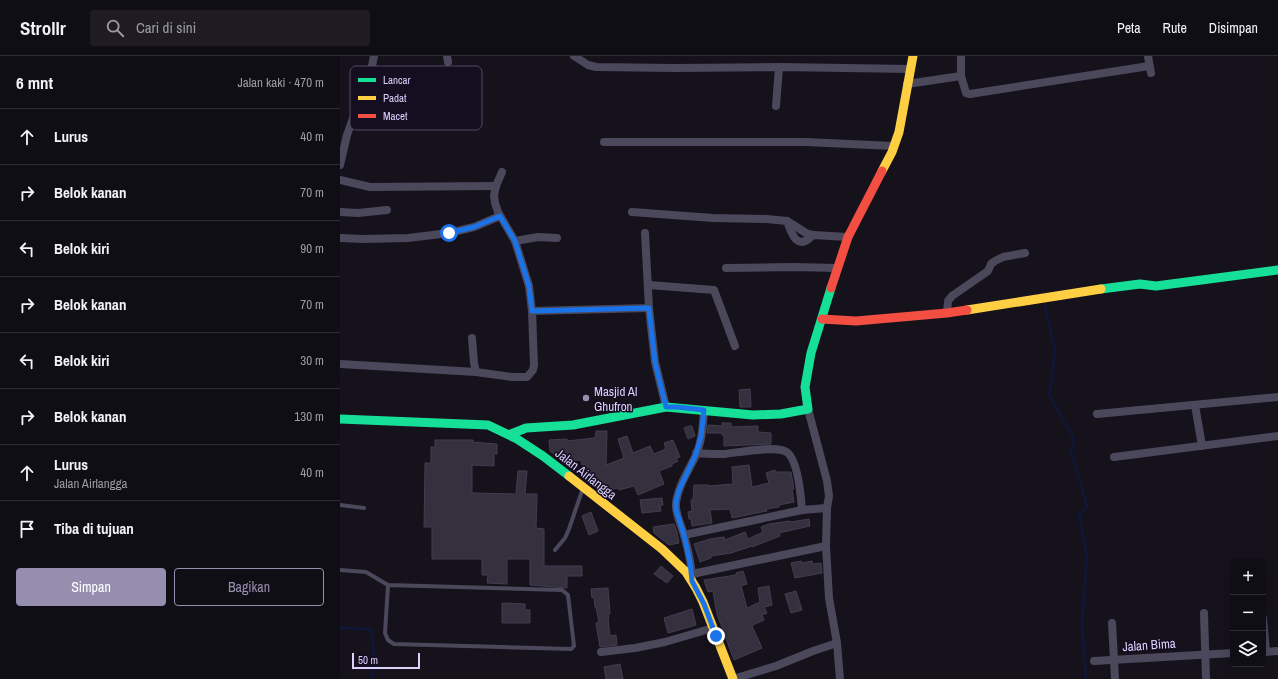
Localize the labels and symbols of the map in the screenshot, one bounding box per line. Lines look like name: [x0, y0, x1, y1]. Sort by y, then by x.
legend: [350, 66, 482, 130]
text: Lancar: [383, 73, 411, 87]
text: Padat: [383, 91, 407, 105]
text: Macet: [383, 109, 408, 123]
route start: [440, 224, 458, 242]
place label: Masjid Al Ghufron: [594, 383, 637, 415]
marker: Masjid Al Ghufron: [581, 393, 591, 403]
street label: Jalan Airlangga: [552, 445, 620, 503]
route end: [707, 627, 725, 645]
street label: Jalan Bima: [1122, 635, 1176, 655]
scale bar: [352, 651, 420, 670]

